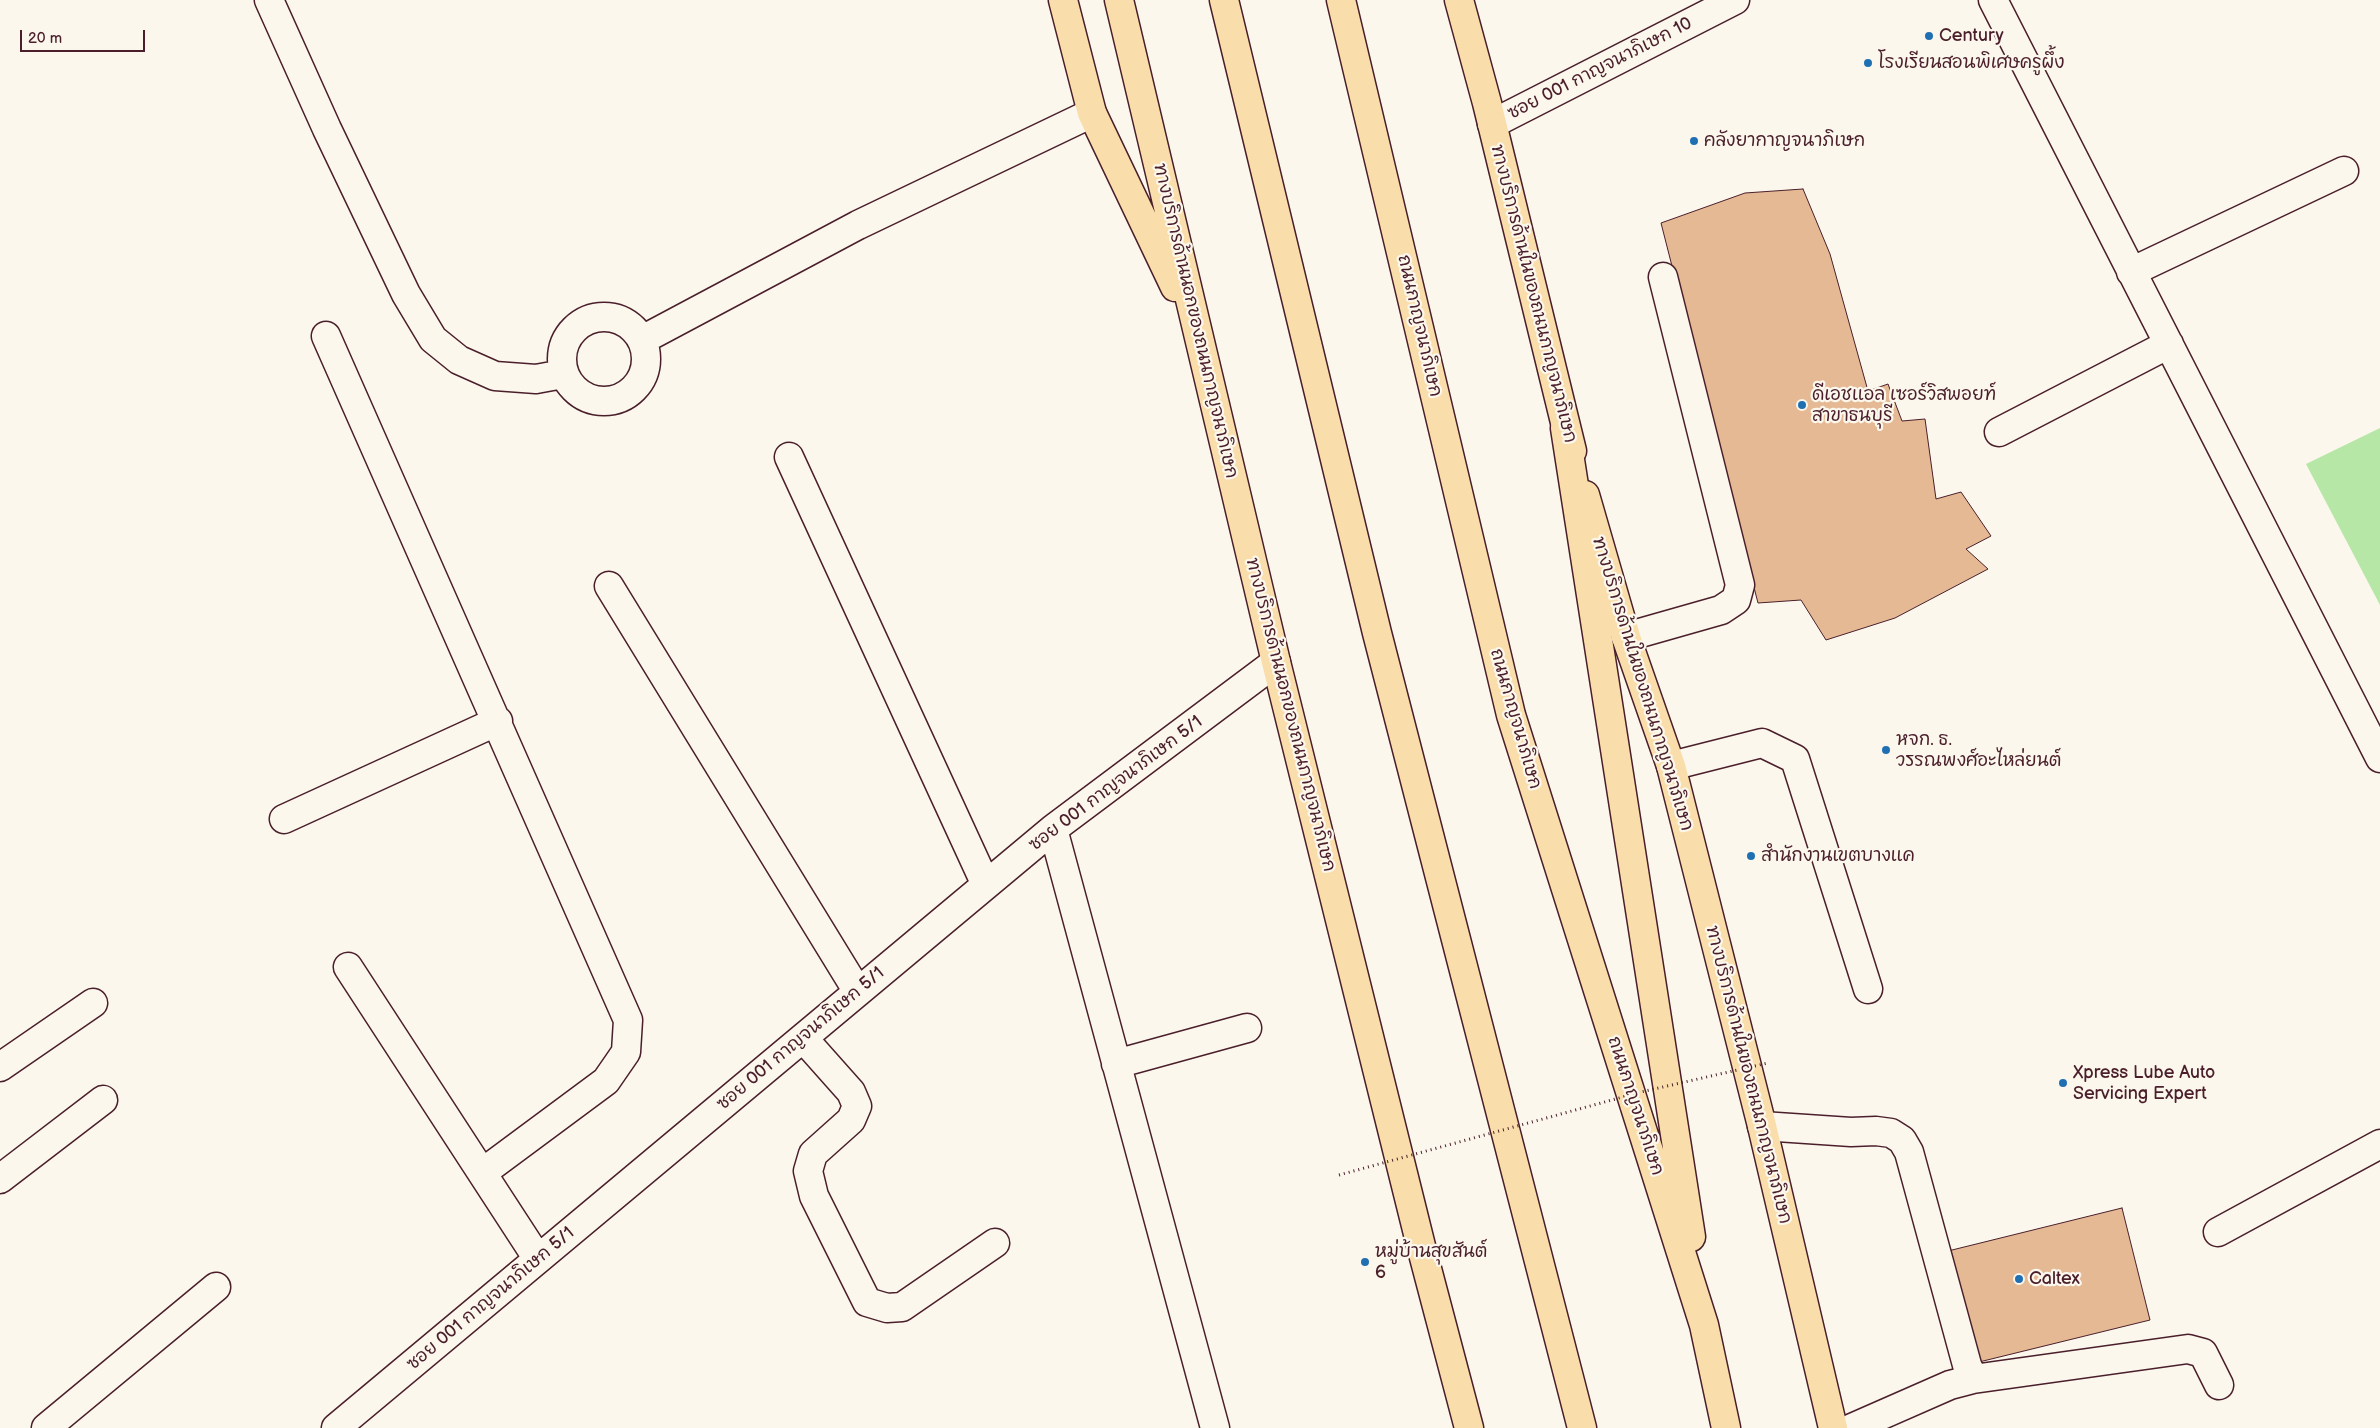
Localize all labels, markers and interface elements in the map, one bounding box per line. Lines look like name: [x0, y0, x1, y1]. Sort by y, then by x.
street label: ซอย 001 กาญจนาภิเษก 10: [1504, 13, 1696, 125]
scale bar: [22, 20, 148, 52]
place label: Century: [1939, 25, 2004, 47]
text: 20 m: [28, 29, 62, 48]
marker: Century: [1923, 30, 1935, 42]
place label: โรงเรียนสอนพิเศษครูผึ้ง: [1878, 52, 2064, 74]
marker: โรงเรียนสอนพิเศษครูผึ้ง: [1862, 57, 1874, 69]
place label: คลังยากาญจนาภิเษก: [1704, 130, 1865, 152]
marker: คลังยากาญจนาภิเษก: [1688, 135, 1700, 147]
street label: ทางบริการด้านในของถนนกาญจนาภิเษก: [1485, 143, 1581, 445]
street label: ทางบริการด้านนอกของถนนกาญจนาภิเษก: [1148, 161, 1242, 481]
street label: ถนนกาญจนาภิเษก: [1392, 253, 1446, 399]
place label: ดีเอชแอล เซอร์วิสพอยท์ สาขาธนบุรี: [1812, 384, 1996, 426]
marker: ดีเอชแอล เซอร์วิสพอยท์ สาขาธนบุรี: [1796, 399, 1808, 411]
street label: ทางบริการด้านในของถนนกาญจนาภิเษก: [1587, 534, 1697, 834]
street label: ทางบริการด้านนอกของถนนกาญจนาภิเษก: [1240, 556, 1340, 874]
street label: ถนนกาญจนาภิเษก: [1485, 646, 1545, 792]
street label: ซอย 001 กาญจนาภิเษก 5/1: [1025, 712, 1207, 856]
place label: หจก. ธ. วรรณพงศ์อะไหล่ยนต์: [1896, 729, 2061, 772]
marker: หจก. ธ. วรรณพงศ์อะไหล่ยนต์: [1880, 744, 1892, 756]
place label: สำนักงานเขตบางแค: [1761, 845, 1915, 867]
marker: สำนักงานเขตบางแค: [1745, 850, 1757, 862]
street label: ทางบริการด้านในของถนนกาญจนาภิเษก: [1700, 924, 1796, 1226]
street label: ซอย 001 กาญจนาภิเษก 5/1: [713, 963, 889, 1115]
street label: ถนนกาญจนาภิเษก: [1602, 1034, 1668, 1178]
place label: Xpress Lube Auto Servicing Expert: [2073, 1062, 2215, 1104]
marker: Xpress Lube Auto Servicing Expert: [2057, 1077, 2069, 1089]
street label: ซอย 001 กาญจนาภิเษก 5/1: [403, 1223, 579, 1375]
place label: หมู่บ้านสุขสันต์ 6: [1375, 1241, 1488, 1284]
marker: หมู่บ้านสุขสันต์ 6: [1359, 1256, 1371, 1268]
place label: Caltex: [2029, 1268, 2080, 1290]
marker: Caltex: [2013, 1273, 2025, 1285]

